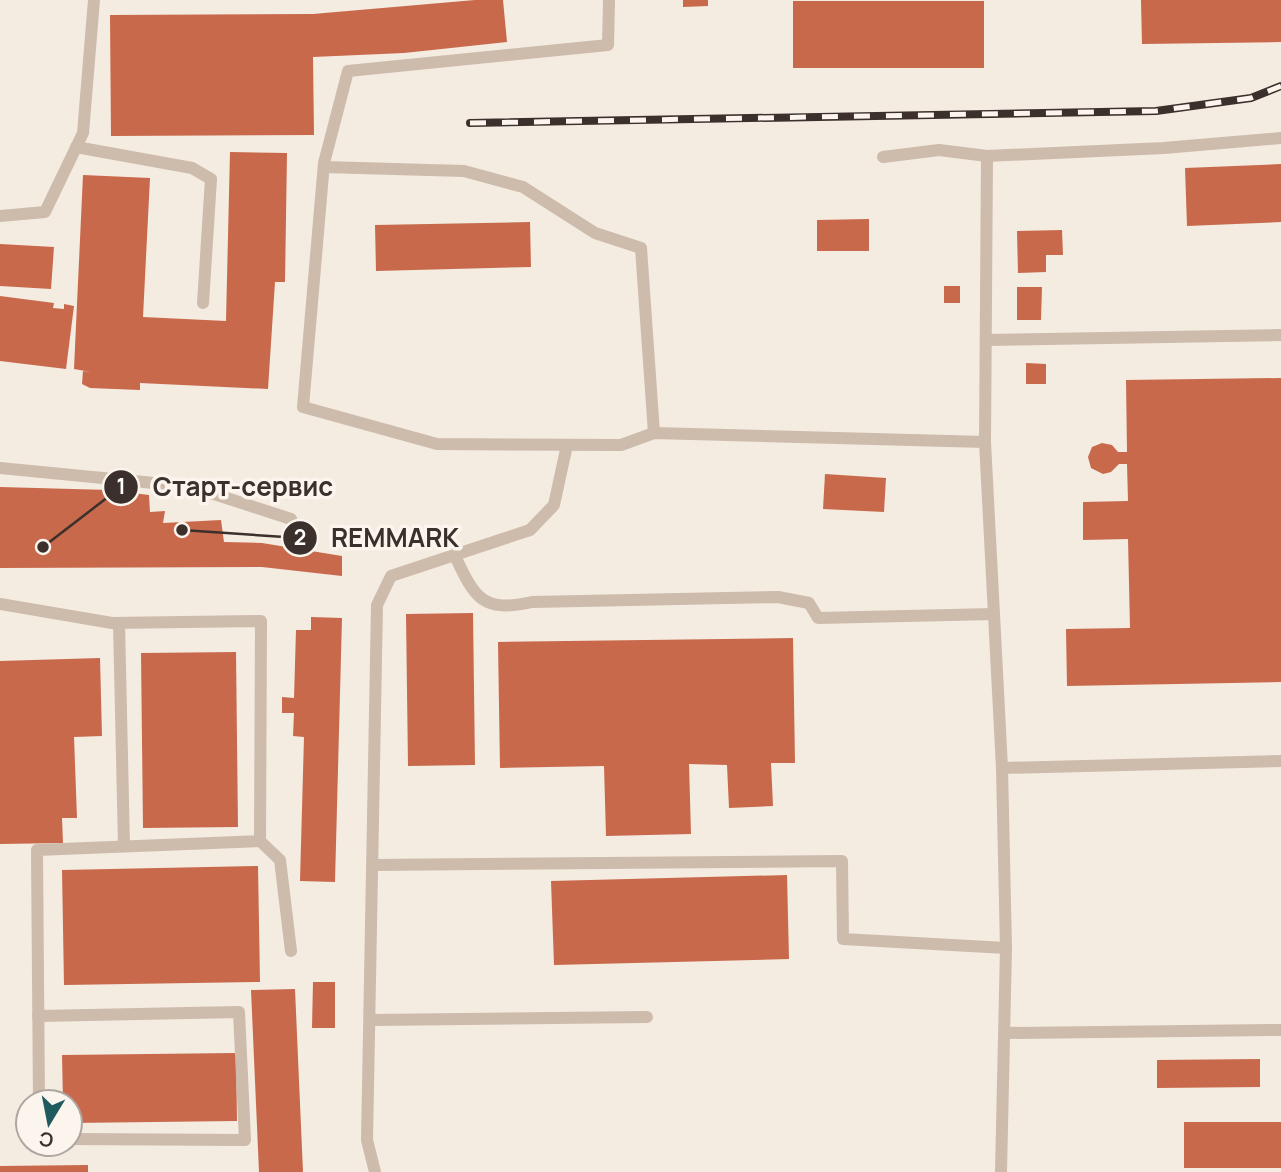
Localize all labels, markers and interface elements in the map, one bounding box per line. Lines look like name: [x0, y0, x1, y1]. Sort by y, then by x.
callout: Старт-сервис: [104, 464, 347, 511]
text: Старт-сервис: [153, 468, 333, 504]
text: 1: [116, 472, 126, 500]
callout: REMMARK: [282, 514, 474, 561]
text: REMMARK: [331, 519, 459, 555]
text: 2: [294, 523, 306, 551]
north arrow: [14, 1088, 84, 1158]
text: С: [37, 1126, 55, 1154]

